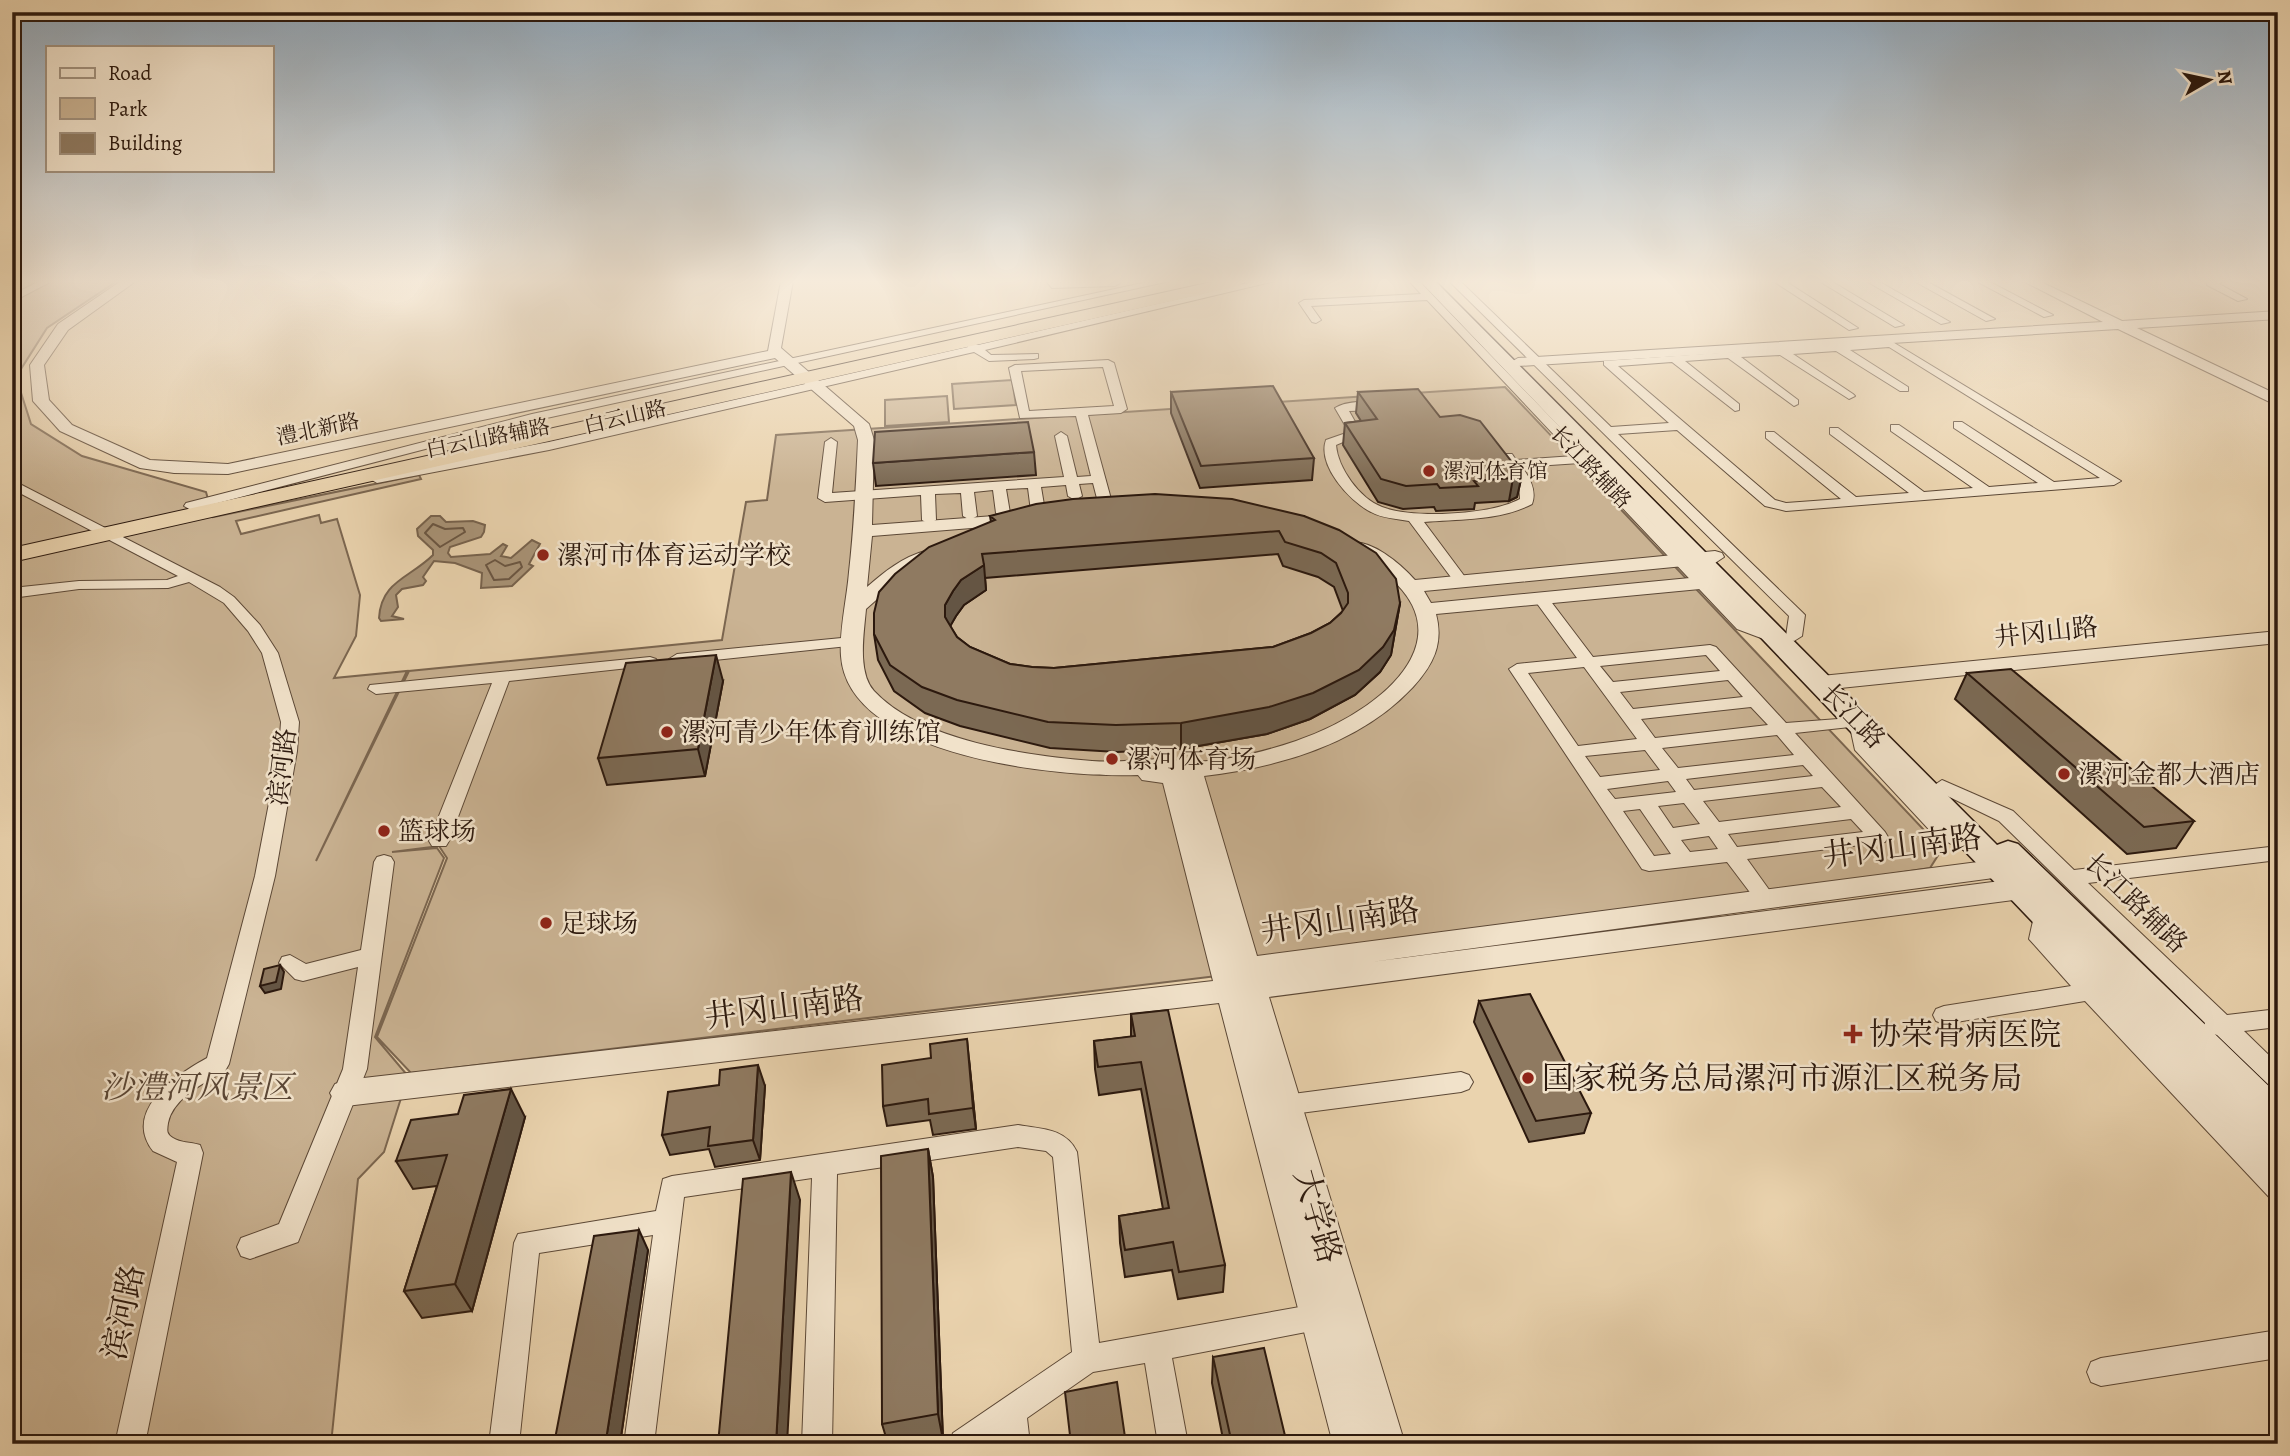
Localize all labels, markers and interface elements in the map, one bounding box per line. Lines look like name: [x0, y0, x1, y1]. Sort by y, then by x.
legend: [46, 46, 273, 172]
north arrow: [2174, 46, 2244, 116]
text: Road: [108, 59, 152, 87]
text: N: [2211, 69, 2239, 87]
text: Park: [108, 95, 148, 123]
text: Building: [108, 129, 183, 157]
street label: 白云山路: [581, 394, 669, 440]
street label: 澧北新路: [274, 407, 362, 451]
street label: 白云山路辅路: [423, 412, 553, 464]
street label: 长江路辅路: [1544, 420, 1638, 514]
place label: 漯河体育馆: [1443, 457, 1548, 485]
marker: 漯河体育馆: [1421, 463, 1437, 479]
place label: 漯河市体育运动学校: [557, 538, 791, 573]
marker: 漯河市体育运动学校: [535, 547, 551, 563]
street label: 井冈山路: [1992, 609, 2100, 655]
street label: 长江路: [1813, 676, 1893, 756]
place label: 漯河青少年体育训练馆: [681, 715, 941, 750]
marker: 漯河青少年体育训练馆: [659, 724, 675, 740]
street label: 滨河路: [260, 726, 304, 808]
place label: 漯河体育场: [1126, 742, 1256, 777]
marker: 漯河体育场: [1104, 751, 1120, 767]
place label: 漯河金都大酒店: [2078, 757, 2260, 792]
marker: 漯河金都大酒店: [2056, 766, 2072, 782]
place label: 篮球场: [398, 814, 476, 849]
street label: 井冈山南路: [1820, 814, 1984, 878]
marker: 篮球场: [376, 823, 392, 839]
street label: 长江路辅路: [2077, 845, 2195, 961]
street label: 井冈山南路: [1258, 887, 1422, 953]
place label: 足球场: [560, 906, 638, 941]
marker: 足球场: [538, 915, 554, 931]
street label: 井冈山南路: [702, 975, 866, 1039]
place label: 协荣骨病医院: [1869, 1012, 2061, 1056]
marker: 协荣骨病医院: [1843, 1024, 1863, 1044]
place label: 国家税务总局漯河市源汇区税务局: [1542, 1056, 2022, 1100]
park label: 沙澧河风景区: [101, 1065, 297, 1109]
marker: 国家税务总局漯河市源汇区税务局: [1520, 1070, 1536, 1086]
street label: 大学路: [1284, 1164, 1352, 1268]
street label: 滨河路: [91, 1260, 155, 1364]

